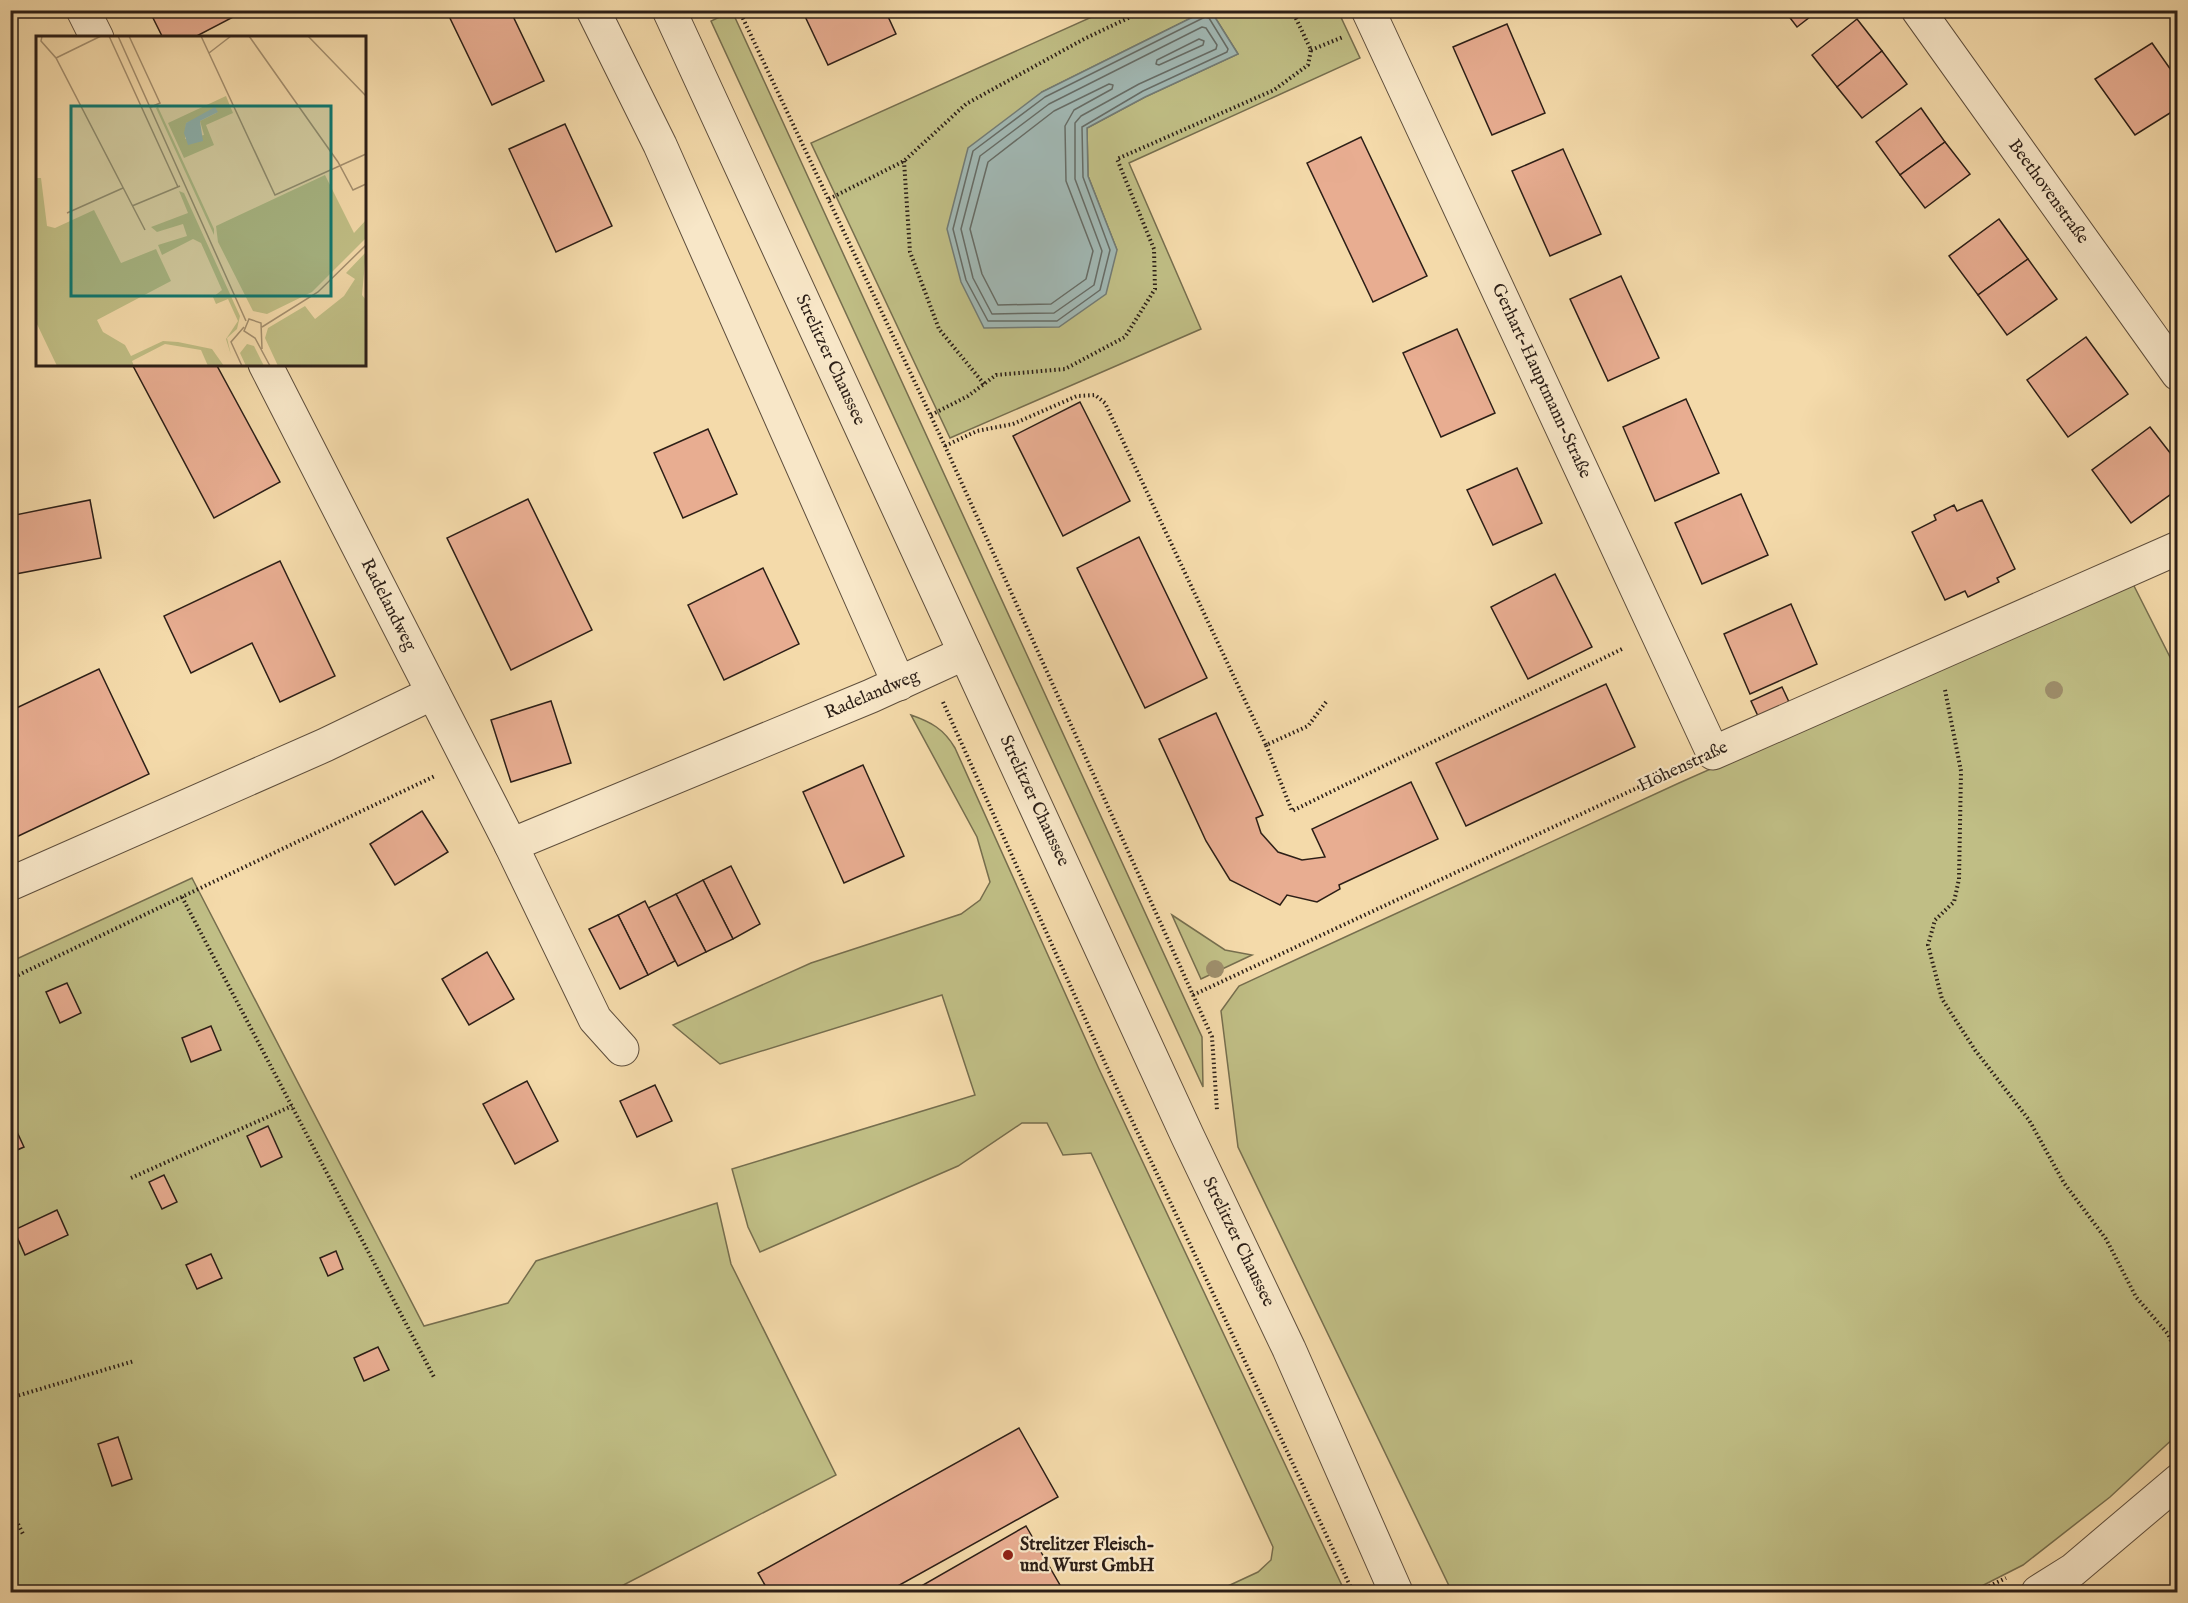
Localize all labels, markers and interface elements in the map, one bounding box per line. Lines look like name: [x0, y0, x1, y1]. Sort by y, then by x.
inset map: [36, 36, 366, 366]
street label: Beethovenstraße: [2002, 135, 2094, 249]
street label: Gerhart-Hauptmann-Straße: [1486, 280, 1596, 482]
street label: Strelitzer Chaussee: [790, 291, 870, 429]
street label: Radelandweg: [355, 555, 421, 655]
street label: Radelandweg: [821, 665, 923, 725]
street label: Strelitzer Chaussee: [994, 732, 1074, 870]
street label: Höhenstraße: [1634, 736, 1732, 798]
street label: Strelitzer Chaussee: [1197, 1173, 1279, 1311]
place label: Strelitzer Fleisch- und Wurst GmbH: [1020, 1534, 1155, 1578]
marker: Strelitzer Fleisch- und Wurst GmbH: [1001, 1548, 1015, 1562]

